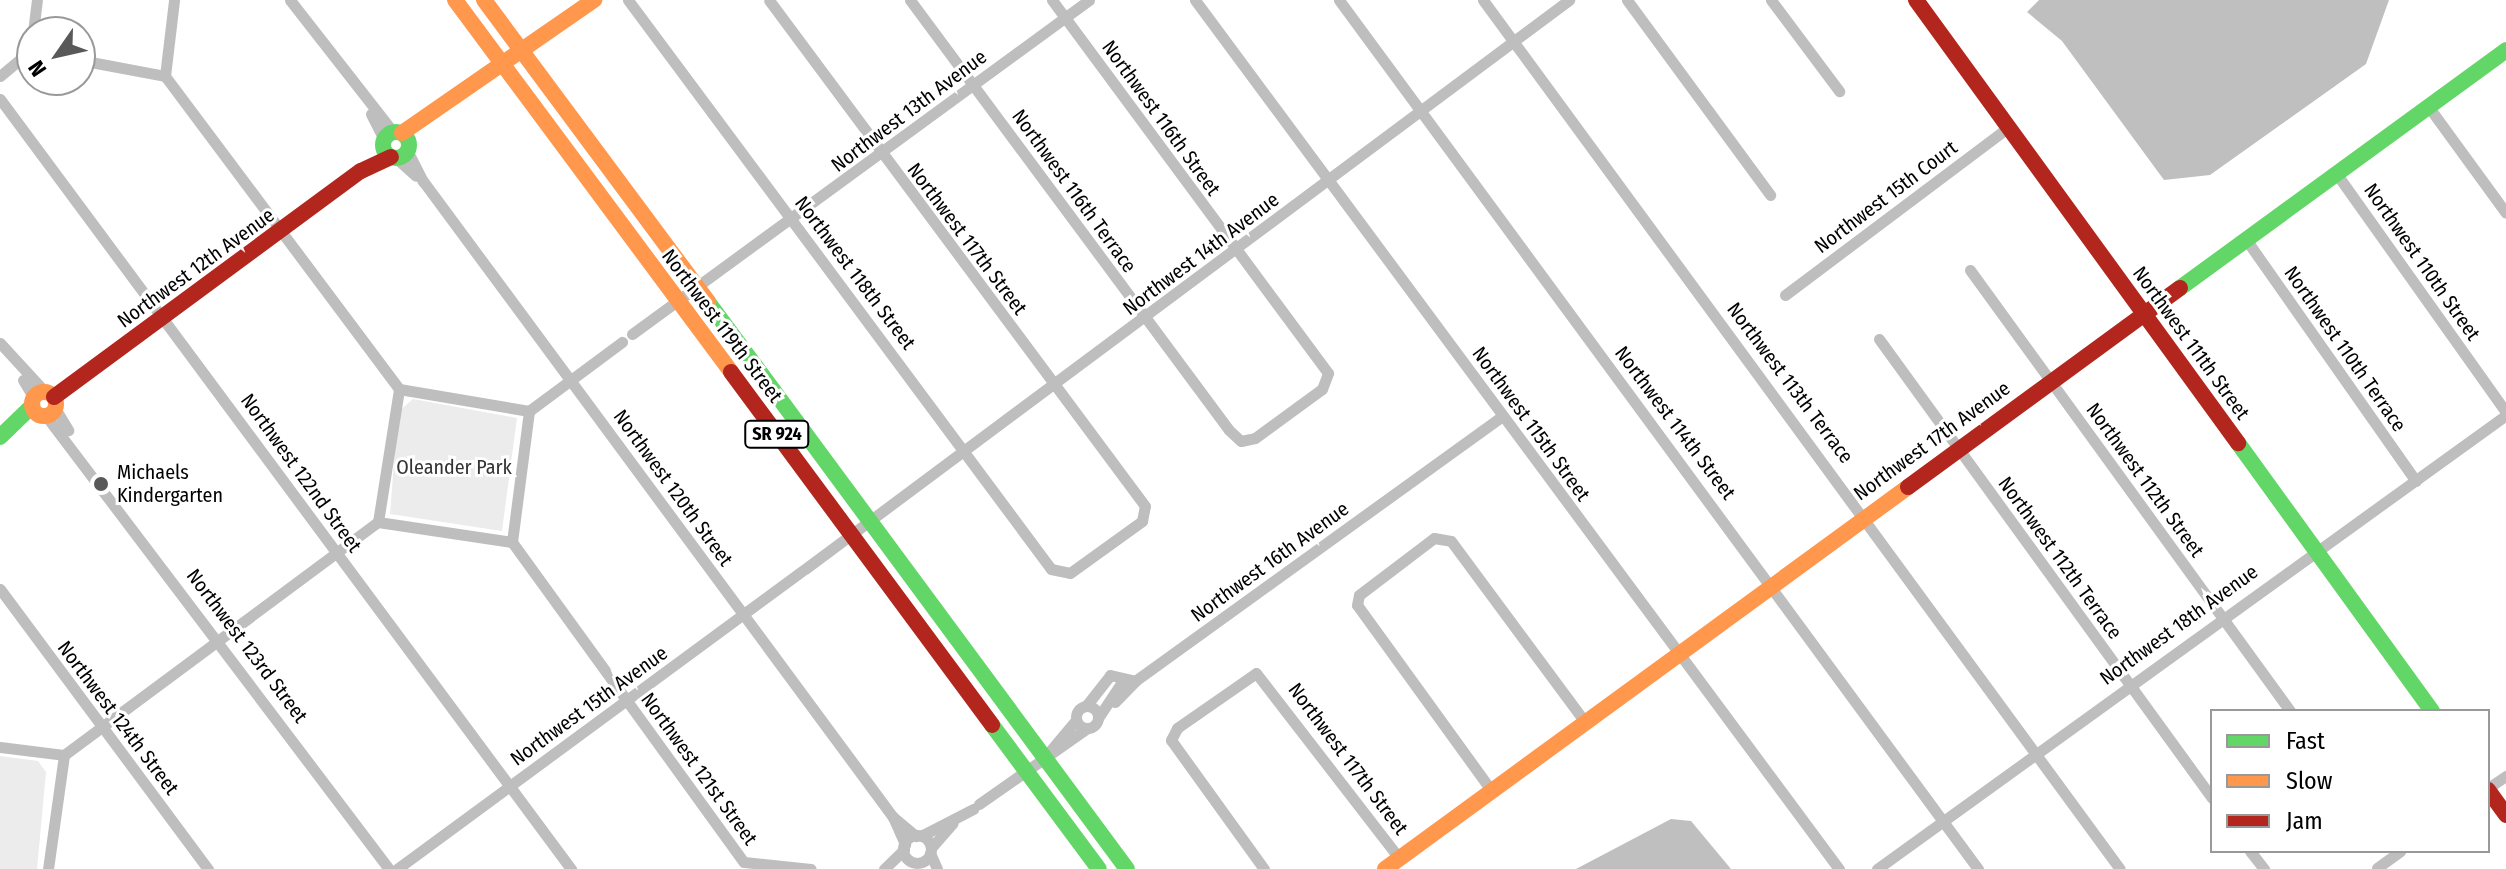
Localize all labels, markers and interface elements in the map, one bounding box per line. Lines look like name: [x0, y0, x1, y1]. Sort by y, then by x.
north arrow: [16, 16, 96, 96]
street label: Northwest 116th Street: [1097, 36, 1225, 200]
street label: Northwest 13th Avenue: [827, 45, 991, 177]
text: N: [22, 56, 52, 82]
street label: Northwest 116th Terrace: [1007, 105, 1141, 277]
street label: Northwest 15th Court: [1810, 136, 1962, 258]
street label: Northwest 117th Street: [902, 158, 1032, 320]
street label: Northwest 110th Street: [2359, 179, 2485, 345]
street label: Northwest 14th Avenue: [1118, 188, 1284, 320]
street label: Northwest 118th Street: [790, 192, 920, 354]
street label: Northwest 12th Avenue: [113, 203, 279, 333]
street label: Northwest 119th Street: [657, 245, 787, 407]
street label: Northwest 111th Street: [2127, 262, 2255, 424]
street label: Northwest 110th Terrace: [2279, 262, 2411, 436]
street label: Northwest 113th Terrace: [1722, 298, 1858, 468]
street label: Northwest 115th Street: [1467, 342, 1595, 506]
street label: Northwest 114th Street: [1610, 342, 1740, 504]
street label: Northwest 17th Avenue: [1849, 376, 2015, 506]
street label: Northwest 122nd Street: [235, 389, 367, 557]
street label: Northwest 112th Street: [2081, 398, 2209, 562]
street label: Northwest 120th Street: [608, 405, 738, 571]
road number: SR 924: [743, 420, 811, 448]
park label: Oleander Park: [396, 455, 512, 479]
place label: Michaels Kindergarten: [117, 460, 223, 507]
street label: Northwest 112th Terrace: [1993, 472, 2127, 644]
marker: Michaels Kindergarten: [92, 475, 110, 493]
street label: Northwest 16th Avenue: [1186, 497, 1354, 627]
street label: Northwest 18th Avenue: [2095, 560, 2263, 690]
street label: Northwest 123rd Street: [181, 564, 313, 728]
street label: Northwest 124th Street: [52, 636, 184, 800]
street label: Northwest 15th Avenue: [506, 641, 672, 771]
street label: Northwest 117th Street: [1283, 678, 1413, 840]
street label: Northwest 121st Street: [636, 688, 762, 850]
legend: [2210, 709, 2490, 853]
text: Fast: [2286, 727, 2325, 755]
text: Slow: [2286, 767, 2332, 795]
text: Jam: [2286, 807, 2323, 835]

